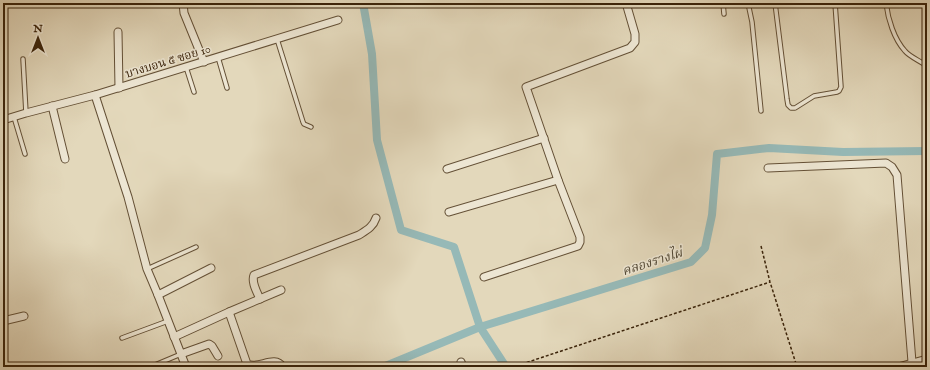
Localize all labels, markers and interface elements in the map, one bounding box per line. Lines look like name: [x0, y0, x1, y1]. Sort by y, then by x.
north arrow: [18, 18, 58, 58]
text: N: [32, 22, 43, 36]
street label: บางบอน ๕ ซอย 10: [124, 41, 213, 82]
water label: คลองรางไผ่: [620, 242, 687, 280]

